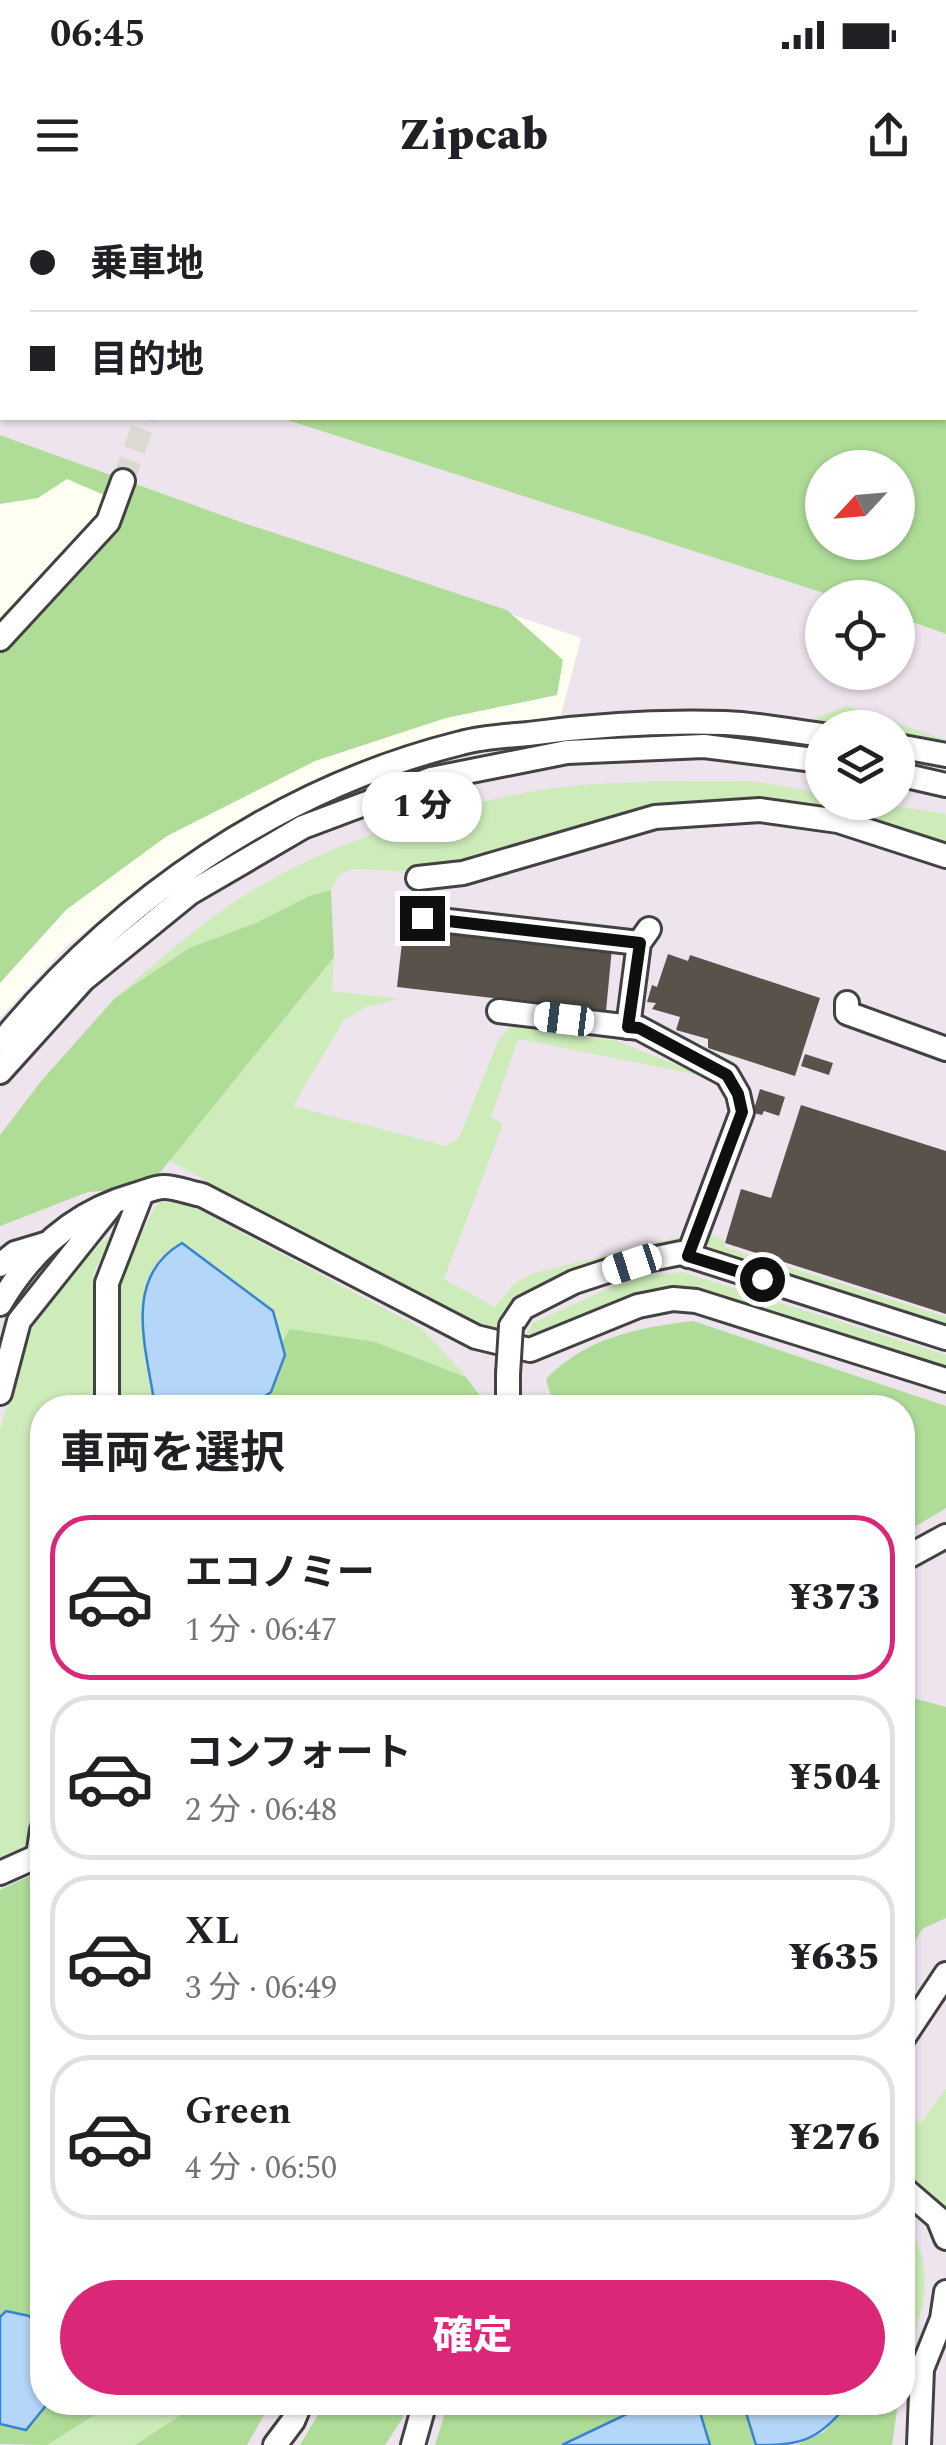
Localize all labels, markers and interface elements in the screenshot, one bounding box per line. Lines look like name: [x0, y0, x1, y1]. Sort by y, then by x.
text: 06:45: [50, 6, 145, 64]
text: Zipcab: [398, 101, 548, 170]
icon: menu: [30, 108, 85, 163]
icon: share: [861, 108, 916, 163]
text: 乗車地: [90, 236, 204, 294]
text: 目的地: [90, 332, 204, 390]
north arrow: [805, 450, 915, 560]
map controls: [805, 450, 915, 820]
button: locate: [805, 580, 915, 690]
button: layers: [805, 710, 915, 820]
callout: 1 分: [362, 773, 482, 843]
text: 1 分: [392, 782, 452, 831]
route end: [400, 896, 445, 941]
car: [532, 1000, 596, 1038]
car: [599, 1240, 665, 1288]
route start: [740, 1257, 785, 1302]
text: 車両を選択: [60, 1420, 285, 1489]
text: エコノミー: [185, 1545, 375, 1603]
icon: car: [65, 1553, 155, 1643]
text: ¥373: [789, 1569, 880, 1627]
text: 1 分 · 06:47: [185, 1606, 337, 1655]
text: コンフォート: [185, 1725, 412, 1783]
icon: car: [65, 1733, 155, 1823]
text: ¥504: [789, 1749, 880, 1807]
text: 2 分 · 06:48: [185, 1786, 337, 1835]
text: XL: [185, 1903, 239, 1961]
icon: car: [65, 1913, 155, 2003]
text: ¥635: [789, 1929, 880, 1987]
text: 3 分 · 06:49: [185, 1964, 337, 2013]
text: Green: [185, 2083, 292, 2141]
icon: car: [65, 2093, 155, 2183]
text: ¥276: [789, 2109, 880, 2167]
text: 4 分 · 06:50: [185, 2144, 337, 2193]
button: 確定: [60, 2280, 885, 2395]

